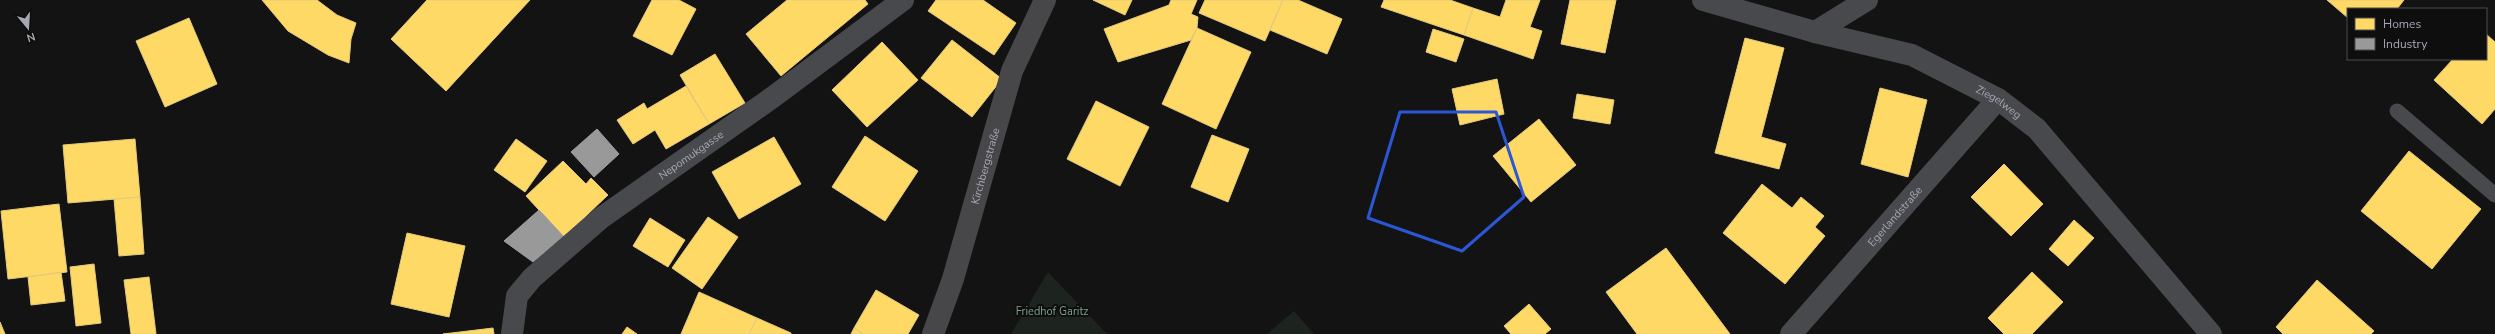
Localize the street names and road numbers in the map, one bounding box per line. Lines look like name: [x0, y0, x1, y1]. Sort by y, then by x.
street label: Ziegelweg: [1973, 82, 2025, 123]
street label: Kirchbergstraße: [968, 126, 1004, 206]
street label: Nepomukgasse: [656, 127, 727, 183]
street label: Egerlandstraße: [1864, 183, 1926, 250]

